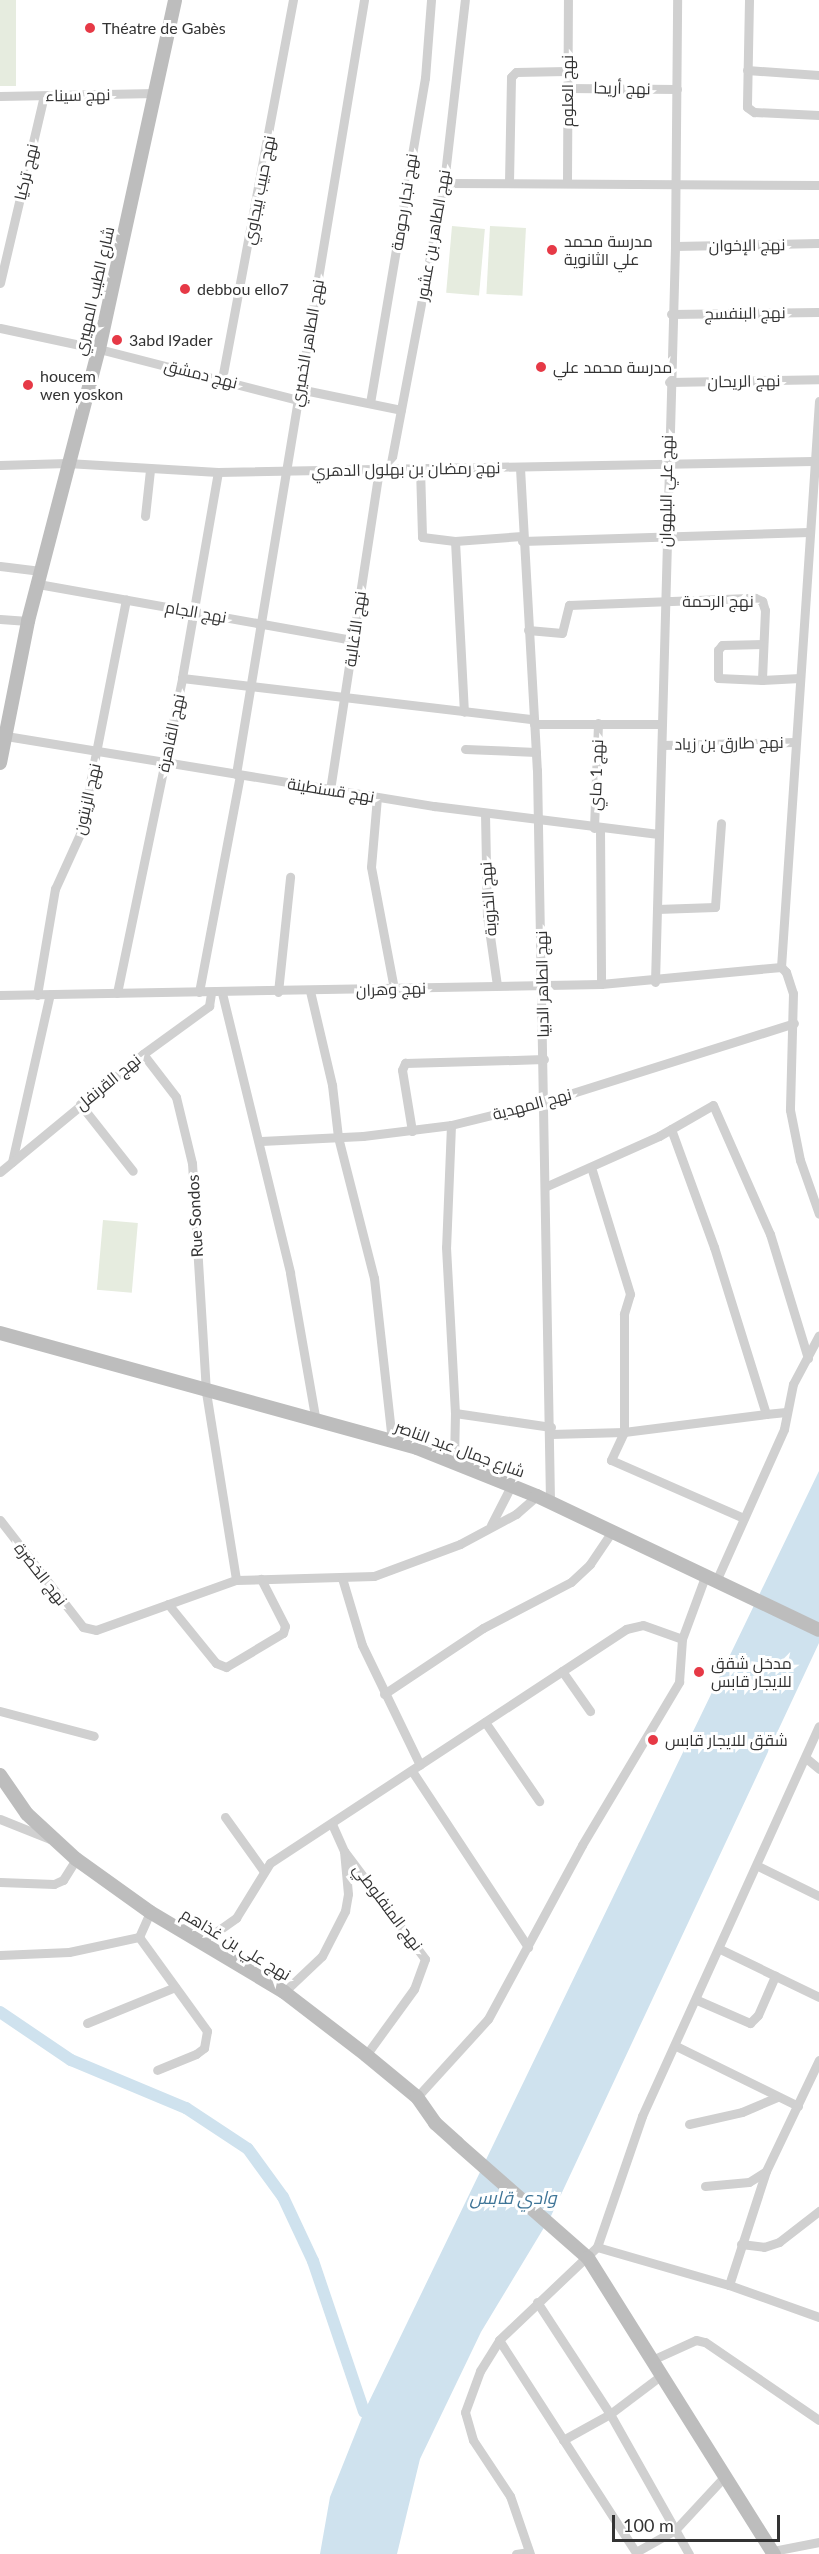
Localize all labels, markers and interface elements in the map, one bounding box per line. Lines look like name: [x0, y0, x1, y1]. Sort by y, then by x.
place label: Théatre de Gabès: [102, 18, 226, 38]
marker: Théatre de Gabès: [83, 21, 97, 35]
street label: نهج العلوم: [557, 55, 577, 127]
street label: نهج أريحا: [593, 78, 651, 98]
street label: نهج سيناء: [45, 85, 111, 105]
street label: نهج حبيب بيجاوي: [239, 134, 279, 246]
street label: نهج تركيا: [10, 142, 42, 202]
street label: نهج نجار رحومة: [387, 152, 421, 252]
street label: نهج الطاهر بن عشور: [412, 168, 454, 302]
street label: شارع الطيب المهيري: [70, 225, 118, 357]
place label: مدرسة محمد علي الثانوية: [564, 231, 653, 269]
street label: نهج الإخوان: [709, 235, 785, 255]
marker: مدرسة محمد علي الثانوية: [545, 243, 559, 257]
street label: نهج الطاهر الخميري: [286, 278, 328, 408]
place label: debbou ello7: [197, 279, 289, 299]
marker: debbou ello7: [178, 282, 192, 296]
street label: نهج البنفسج: [704, 303, 786, 323]
place label: 3abd l9ader: [129, 330, 212, 350]
marker: 3abd l9ader: [110, 333, 124, 347]
street label: نهج دمشق: [162, 356, 240, 392]
place label: مدرسة محمد علي: [553, 357, 672, 377]
marker: مدرسة محمد علي: [534, 360, 548, 374]
place label: houcem wen yoskon: [40, 366, 124, 404]
street label: نهج الريحان: [707, 371, 781, 391]
marker: houcem wen yoskon: [21, 378, 35, 392]
street label: نهج علي البلهوان: [655, 435, 677, 547]
street label: نهج رمضان بن بهلول الدهري: [311, 458, 501, 480]
street label: نهج الأغالبة: [340, 590, 370, 668]
street label: نهج الرحمة: [682, 591, 754, 611]
street label: نهج الجام: [164, 597, 228, 627]
street label: نهج القاهرة: [153, 692, 189, 774]
street label: نهج طارق بن زياد: [674, 732, 784, 754]
street label: نهج 1 ماي: [585, 739, 607, 811]
street label: نهج الزيتون: [69, 761, 105, 837]
street label: نهج قسنطينة: [286, 774, 376, 806]
street label: نهج الخروبة: [476, 861, 500, 937]
street label: نهج الطاهر الدبيا: [531, 930, 553, 1038]
street label: نهج وهران: [356, 978, 426, 1000]
street label: نهج القرنفل: [72, 1050, 144, 1114]
street label: نهج المهدية: [490, 1084, 574, 1124]
street label: Rue Sondos: [183, 1174, 207, 1258]
street label: شارع جمال عبد الناصر: [393, 1417, 527, 1481]
street label: نهج الخضرة: [10, 1539, 72, 1609]
place label: مدخل شقق للايجار قابس: [711, 1653, 792, 1691]
marker: مدخل شقق للايجار قابس: [692, 1665, 706, 1679]
place label: شقق للايجار قابس: [665, 1730, 788, 1750]
marker: شقق للايجار قابس: [646, 1733, 660, 1747]
street label: نهج المنفلوطي: [349, 1860, 427, 1954]
street label: نهج علي بن غذاهم: [178, 1904, 294, 1984]
water label: وادي قابس: [469, 2186, 557, 2208]
scale bar: [615, 2503, 783, 2541]
text: 100 m: [623, 2514, 674, 2536]

